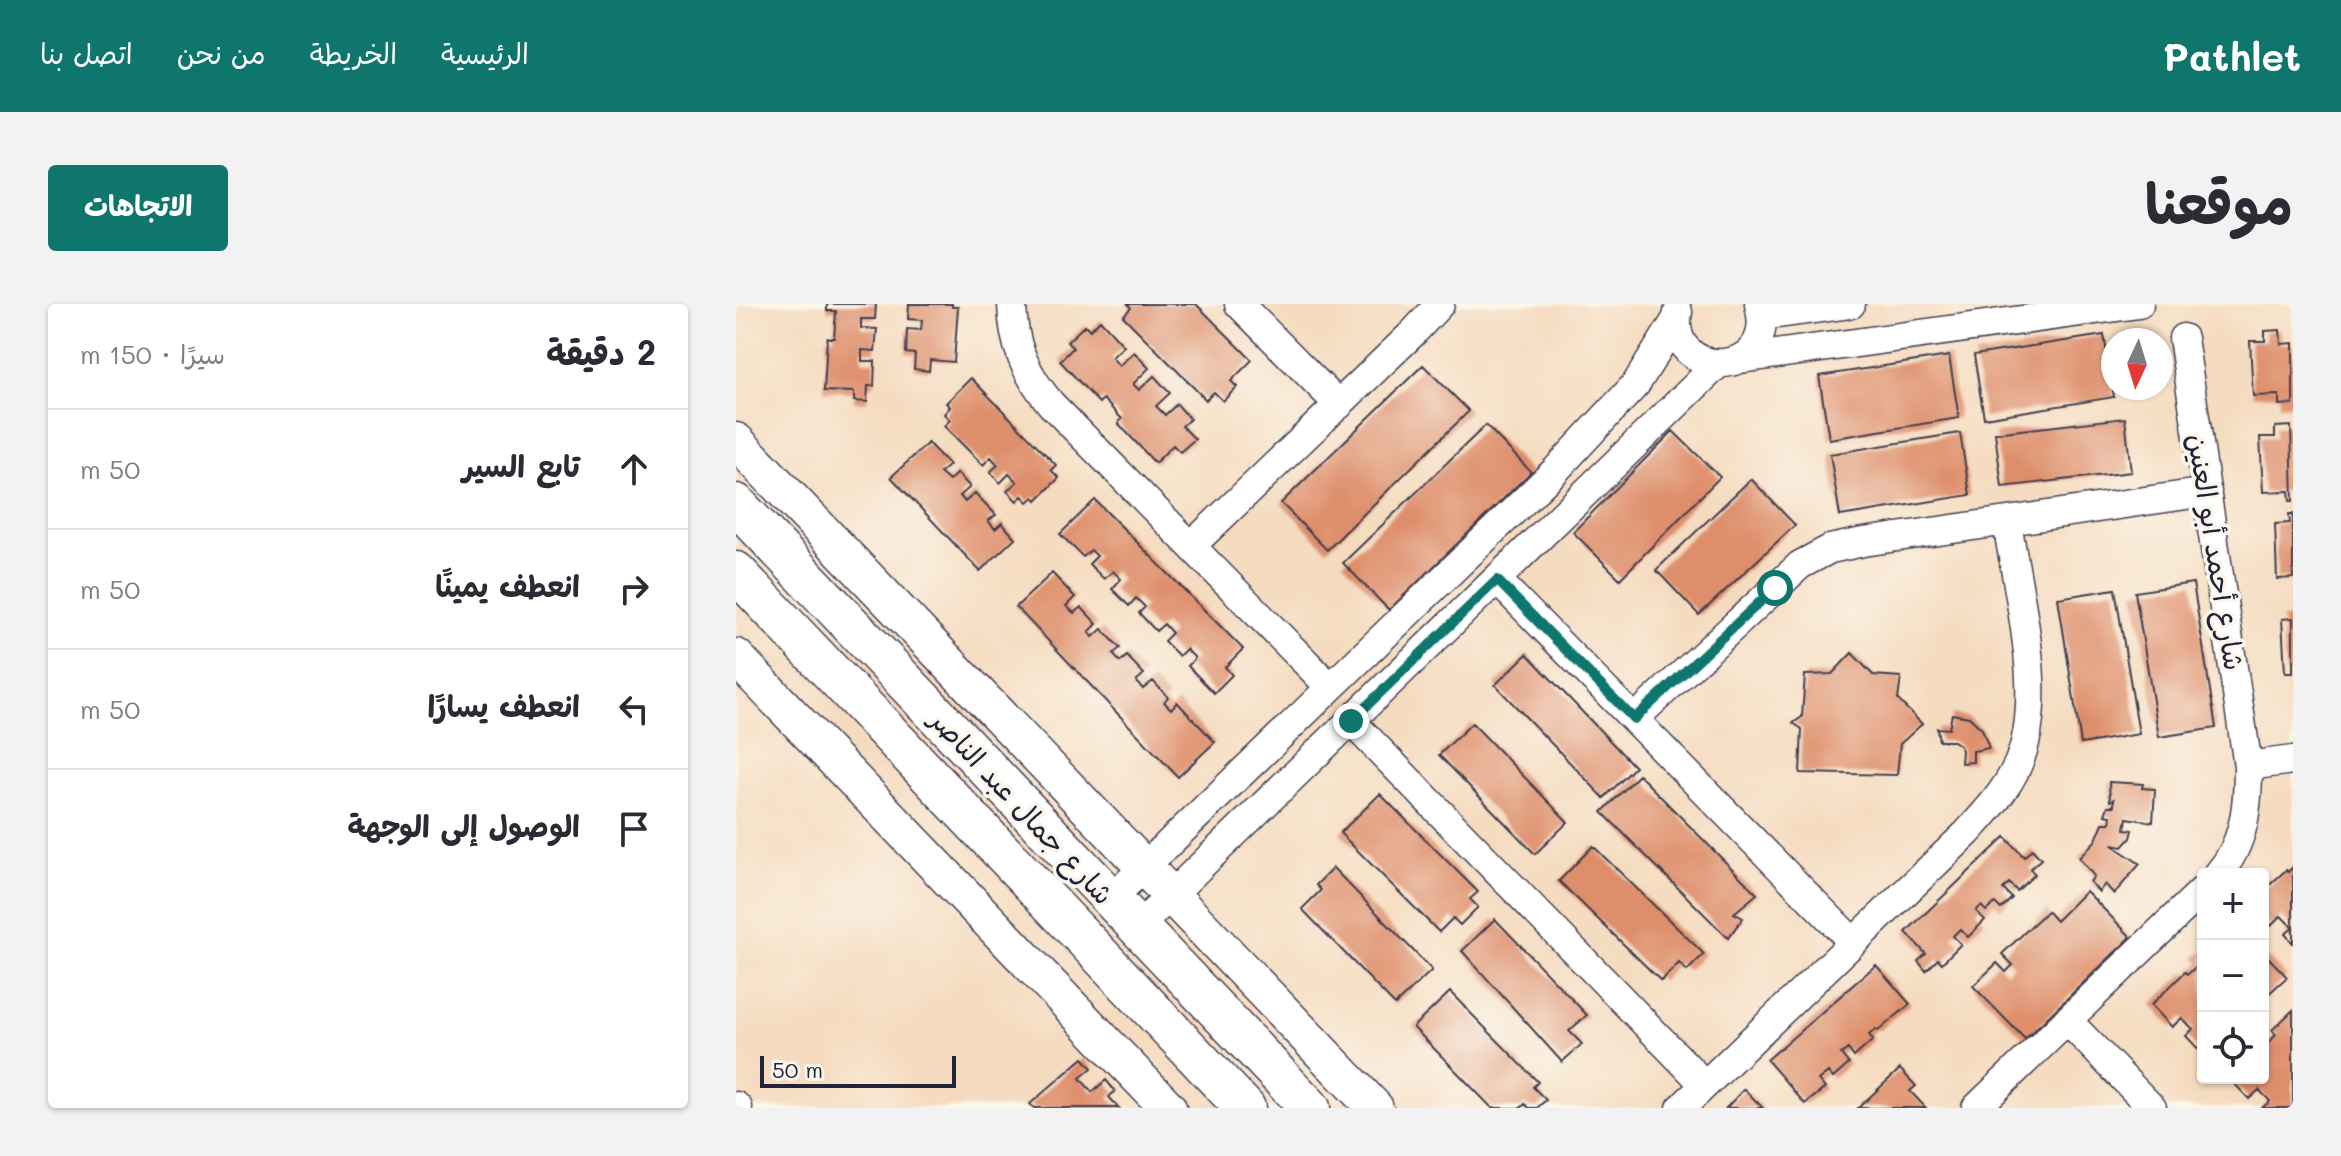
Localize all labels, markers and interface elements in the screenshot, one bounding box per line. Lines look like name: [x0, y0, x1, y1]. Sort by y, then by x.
text: Pathlet: [2163, 31, 2301, 81]
text: اتصل بنا: [40, 35, 133, 71]
text: من نحن: [177, 35, 266, 71]
text: الخريطة: [310, 35, 397, 71]
text: الرئيسية: [441, 35, 529, 71]
button: الاتجاهات: [48, 165, 228, 251]
text: موقعنا: [2145, 165, 2293, 238]
north arrow: [2101, 328, 2173, 400]
text: 2 دقيقة: [546, 329, 656, 374]
text: سيرًا · 150 m: [80, 337, 225, 371]
street label: شارع أحمد أبو العنين: [2178, 431, 2253, 673]
text: تابع السير: [462, 445, 580, 485]
icon: ahead: [612, 447, 656, 491]
text: 50 m: [80, 452, 140, 486]
text: انعطف يمينًا: [435, 565, 580, 605]
icon: right: [612, 567, 656, 611]
route start: [1757, 570, 1793, 606]
text: 50 m: [80, 572, 140, 606]
text: انعطف يسارًا: [427, 685, 580, 725]
icon: left: [612, 687, 656, 731]
text: 50 m: [80, 692, 140, 726]
street label: شارع جمال عبد الناصر: [920, 700, 1122, 913]
route end: [1333, 703, 1369, 739]
text: الوصول إلى الوجهة: [347, 805, 580, 845]
icon: arrive: [612, 807, 656, 851]
map controls: [2197, 868, 2269, 1084]
button: +: [2197, 868, 2269, 940]
button: −: [2197, 940, 2269, 1012]
button: locate: [2197, 1012, 2269, 1084]
scale bar: [760, 1052, 956, 1088]
text: 50 m: [772, 1055, 823, 1084]

